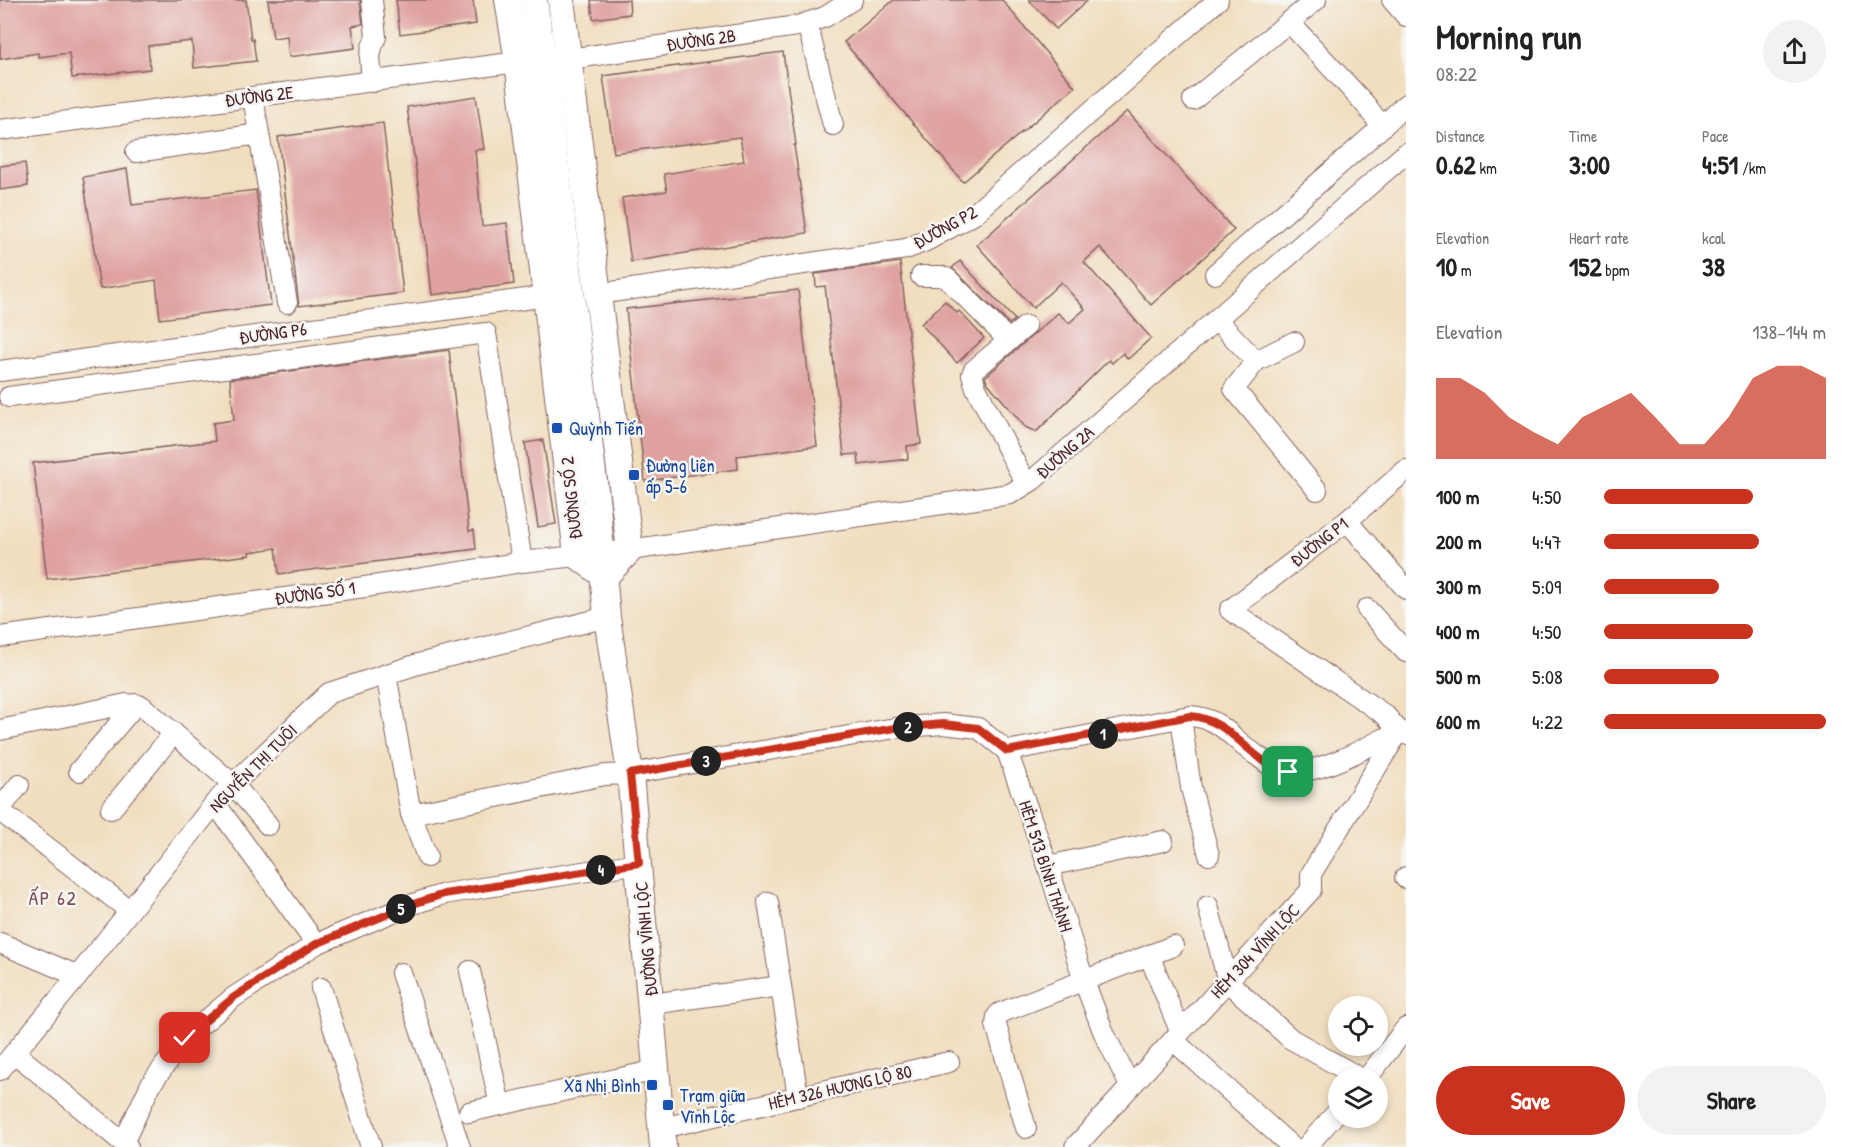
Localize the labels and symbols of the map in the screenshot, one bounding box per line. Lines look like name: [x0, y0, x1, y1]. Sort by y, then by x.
street label: ĐƯỜNG 2B: [665, 23, 737, 57]
street label: ĐƯỜNG 2E: [223, 79, 295, 113]
street label: ĐƯỜNG P2: [909, 199, 982, 255]
street label: ĐƯỜNG P6: [238, 316, 308, 350]
place label: Quỳnh Tiến: [569, 416, 643, 441]
street label: ĐƯỜNG 2A: [1031, 420, 1100, 484]
marker: Quỳnh Tiến: [550, 421, 564, 435]
place label: Đường liên ấp 5-6: [646, 453, 715, 499]
street label: ĐƯỜNG SỐ 2: [554, 455, 588, 541]
marker: Đường liên ấp 5-6: [627, 468, 641, 482]
street label: ĐƯỜNG P1: [1285, 511, 1353, 573]
street label: ĐƯỜNG SỐ 1: [273, 575, 357, 611]
pin: 2: [893, 712, 923, 742]
street label: NGUYỄN THỊ TUÔI: [203, 718, 303, 818]
pin: 1: [1088, 719, 1118, 749]
pin: 3: [691, 746, 721, 776]
pin: [1262, 746, 1313, 797]
street label: HẺM 513 BÌNH THÀNH: [1013, 797, 1079, 935]
pin: 4: [586, 855, 616, 885]
street label: ĐƯỜNG VĨNH LỘC: [629, 880, 663, 997]
district label: ẤP 62: [29, 884, 77, 911]
pin: 5: [386, 894, 416, 924]
street label: HẺM 304 VĨNH LỘC: [1204, 898, 1306, 1004]
pin: [159, 1012, 210, 1063]
street label: HẺM 326 HƯƠNG LỘ 80: [766, 1058, 914, 1116]
place label: Xã Nhị Bình: [564, 1073, 640, 1098]
marker: Xã Nhị Bình: [645, 1078, 659, 1092]
place label: Trạm giữa Vĩnh Lộc: [680, 1083, 745, 1129]
marker: Trạm giữa Vĩnh Lộc: [661, 1098, 675, 1112]

